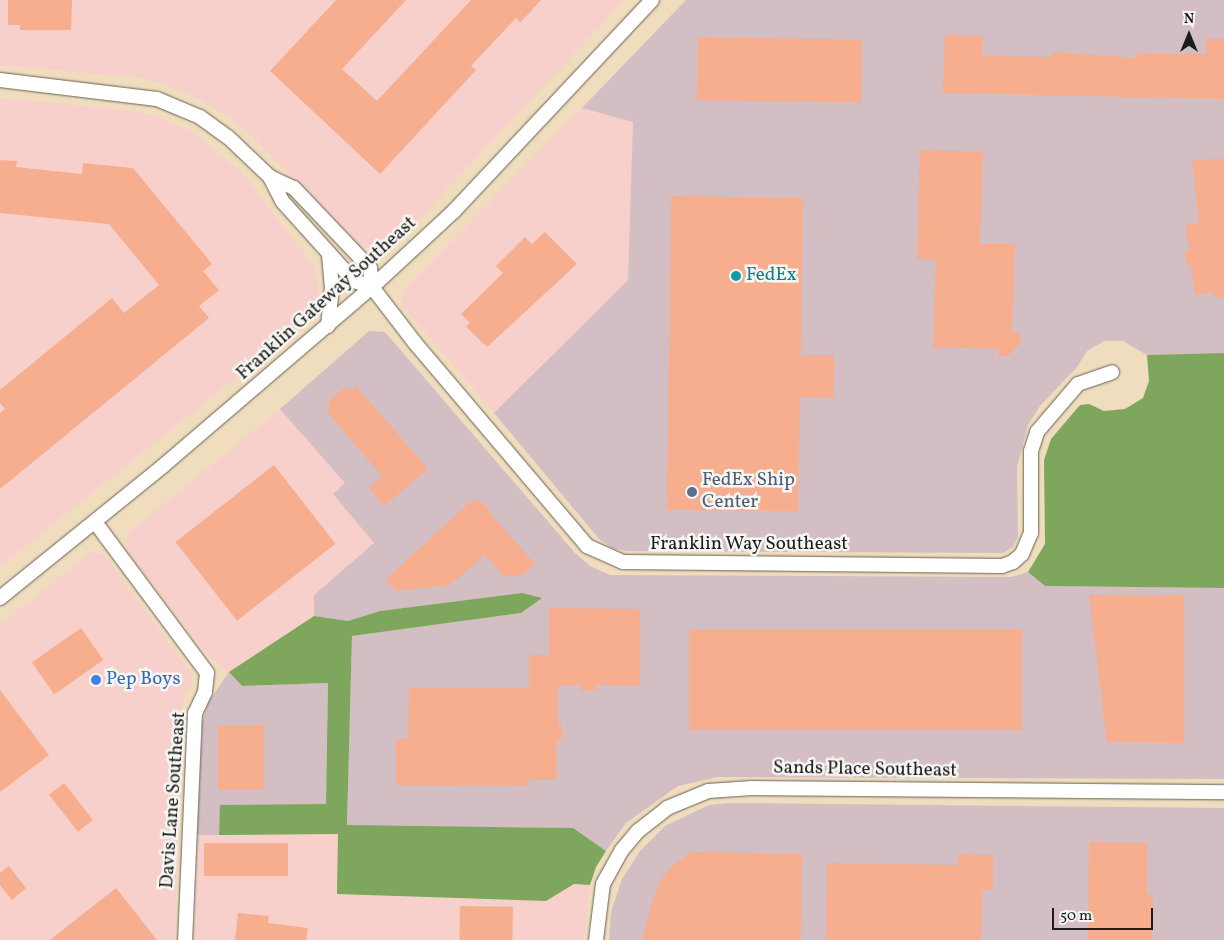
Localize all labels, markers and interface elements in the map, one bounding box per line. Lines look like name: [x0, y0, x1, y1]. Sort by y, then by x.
north arrow: [1164, 10, 1214, 60]
text: N: [1184, 10, 1194, 29]
street label: Franklin Gateway Southeast: [232, 212, 422, 386]
place label: FedEx: [746, 265, 797, 287]
marker: FedEx: [730, 270, 742, 282]
place label: FedEx Ship Center: [702, 470, 795, 514]
marker: FedEx Ship Center: [686, 486, 698, 498]
street label: Franklin Way Southeast: [649, 534, 849, 556]
place label: Pep Boys: [106, 669, 181, 691]
marker: Pep Boys: [90, 674, 102, 686]
street label: Davis Lane Southeast: [156, 711, 192, 889]
street label: Sands Place Southeast: [773, 757, 957, 783]
scale bar: [1054, 898, 1155, 930]
text: 50 m: [1060, 906, 1092, 927]

